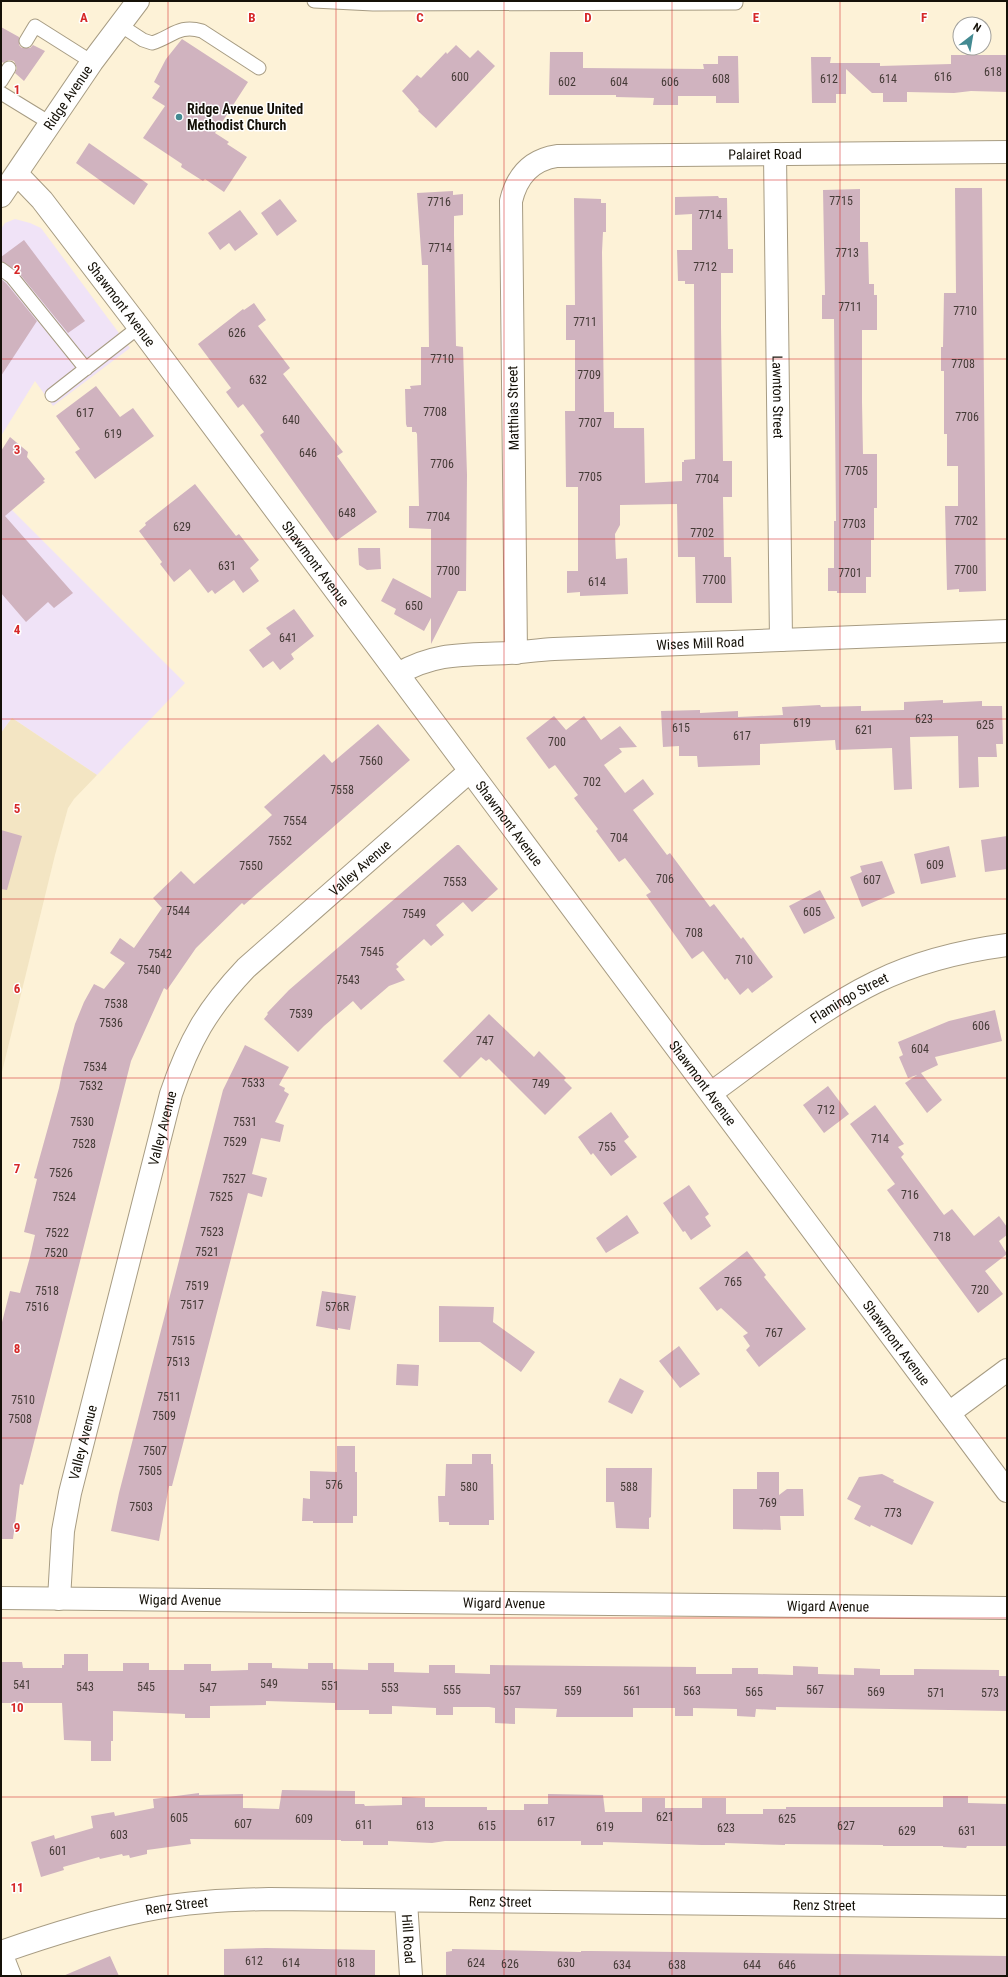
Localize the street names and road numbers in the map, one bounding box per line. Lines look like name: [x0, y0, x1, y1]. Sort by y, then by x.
street label: Ridge Avenue: [40, 62, 96, 133]
street label: Palairet Road: [728, 146, 802, 162]
street label: Shawmont Avenue: [84, 259, 159, 350]
street label: Lawnton Street: [769, 355, 787, 439]
street label: Matthias Street: [504, 366, 522, 450]
street label: Shawmont Avenue: [279, 518, 353, 610]
street label: Wises Mill Road: [656, 633, 745, 653]
street label: Shawmont Avenue: [472, 778, 546, 869]
street label: Valley Avenue: [326, 836, 394, 899]
street label: Flamingo Street: [807, 969, 891, 1027]
street label: Shawmont Avenue: [666, 1037, 740, 1129]
street label: Valley Avenue: [145, 1089, 180, 1167]
street label: Shawmont Avenue: [860, 1297, 934, 1389]
street label: Valley Avenue: [66, 1403, 100, 1481]
street label: Wigard Avenue: [139, 1591, 222, 1608]
street label: Wigard Avenue: [463, 1595, 546, 1611]
street label: Wigard Avenue: [787, 1598, 870, 1615]
street label: Renz Street: [469, 1893, 532, 1910]
street label: Renz Street: [144, 1894, 209, 1918]
street label: Renz Street: [793, 1897, 856, 1913]
street label: Hill Road: [399, 1914, 418, 1964]

